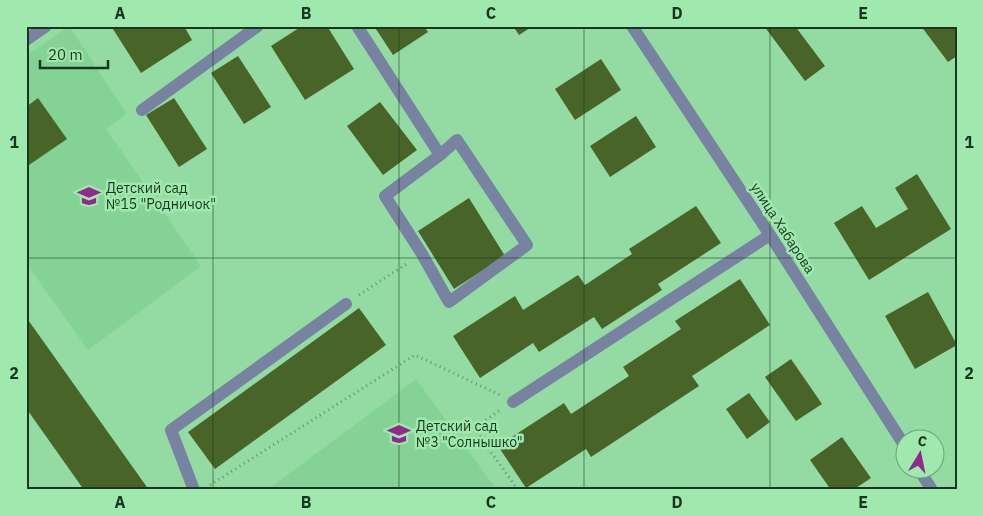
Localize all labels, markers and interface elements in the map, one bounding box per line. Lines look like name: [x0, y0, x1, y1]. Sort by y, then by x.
text: A: [115, 3, 126, 23]
text: B: [301, 3, 312, 23]
text: C: [486, 3, 496, 23]
text: D: [671, 3, 683, 23]
text: E: [858, 3, 868, 23]
scale bar: [40, 38, 108, 70]
text: 20 m: [48, 45, 83, 64]
text: 1: [9, 132, 19, 152]
text: 1: [964, 132, 974, 152]
place label: Детский сад №15 "Родничок": [106, 179, 216, 213]
street label: улица Хабарова: [747, 179, 819, 277]
school or university icon: Детский сад №15 "Родничок": [76, 183, 102, 209]
text: 2: [9, 363, 19, 383]
text: 2: [964, 363, 974, 383]
place label: Детский сад №3 "Солнышко": [416, 417, 523, 451]
school or university icon: Детский сад №3 "Солнышко": [386, 421, 412, 447]
north arrow: [896, 428, 946, 478]
text: С: [916, 432, 928, 451]
text: A: [115, 492, 126, 512]
text: B: [301, 492, 312, 512]
text: C: [486, 492, 496, 512]
text: D: [671, 492, 683, 512]
text: E: [858, 492, 868, 512]

